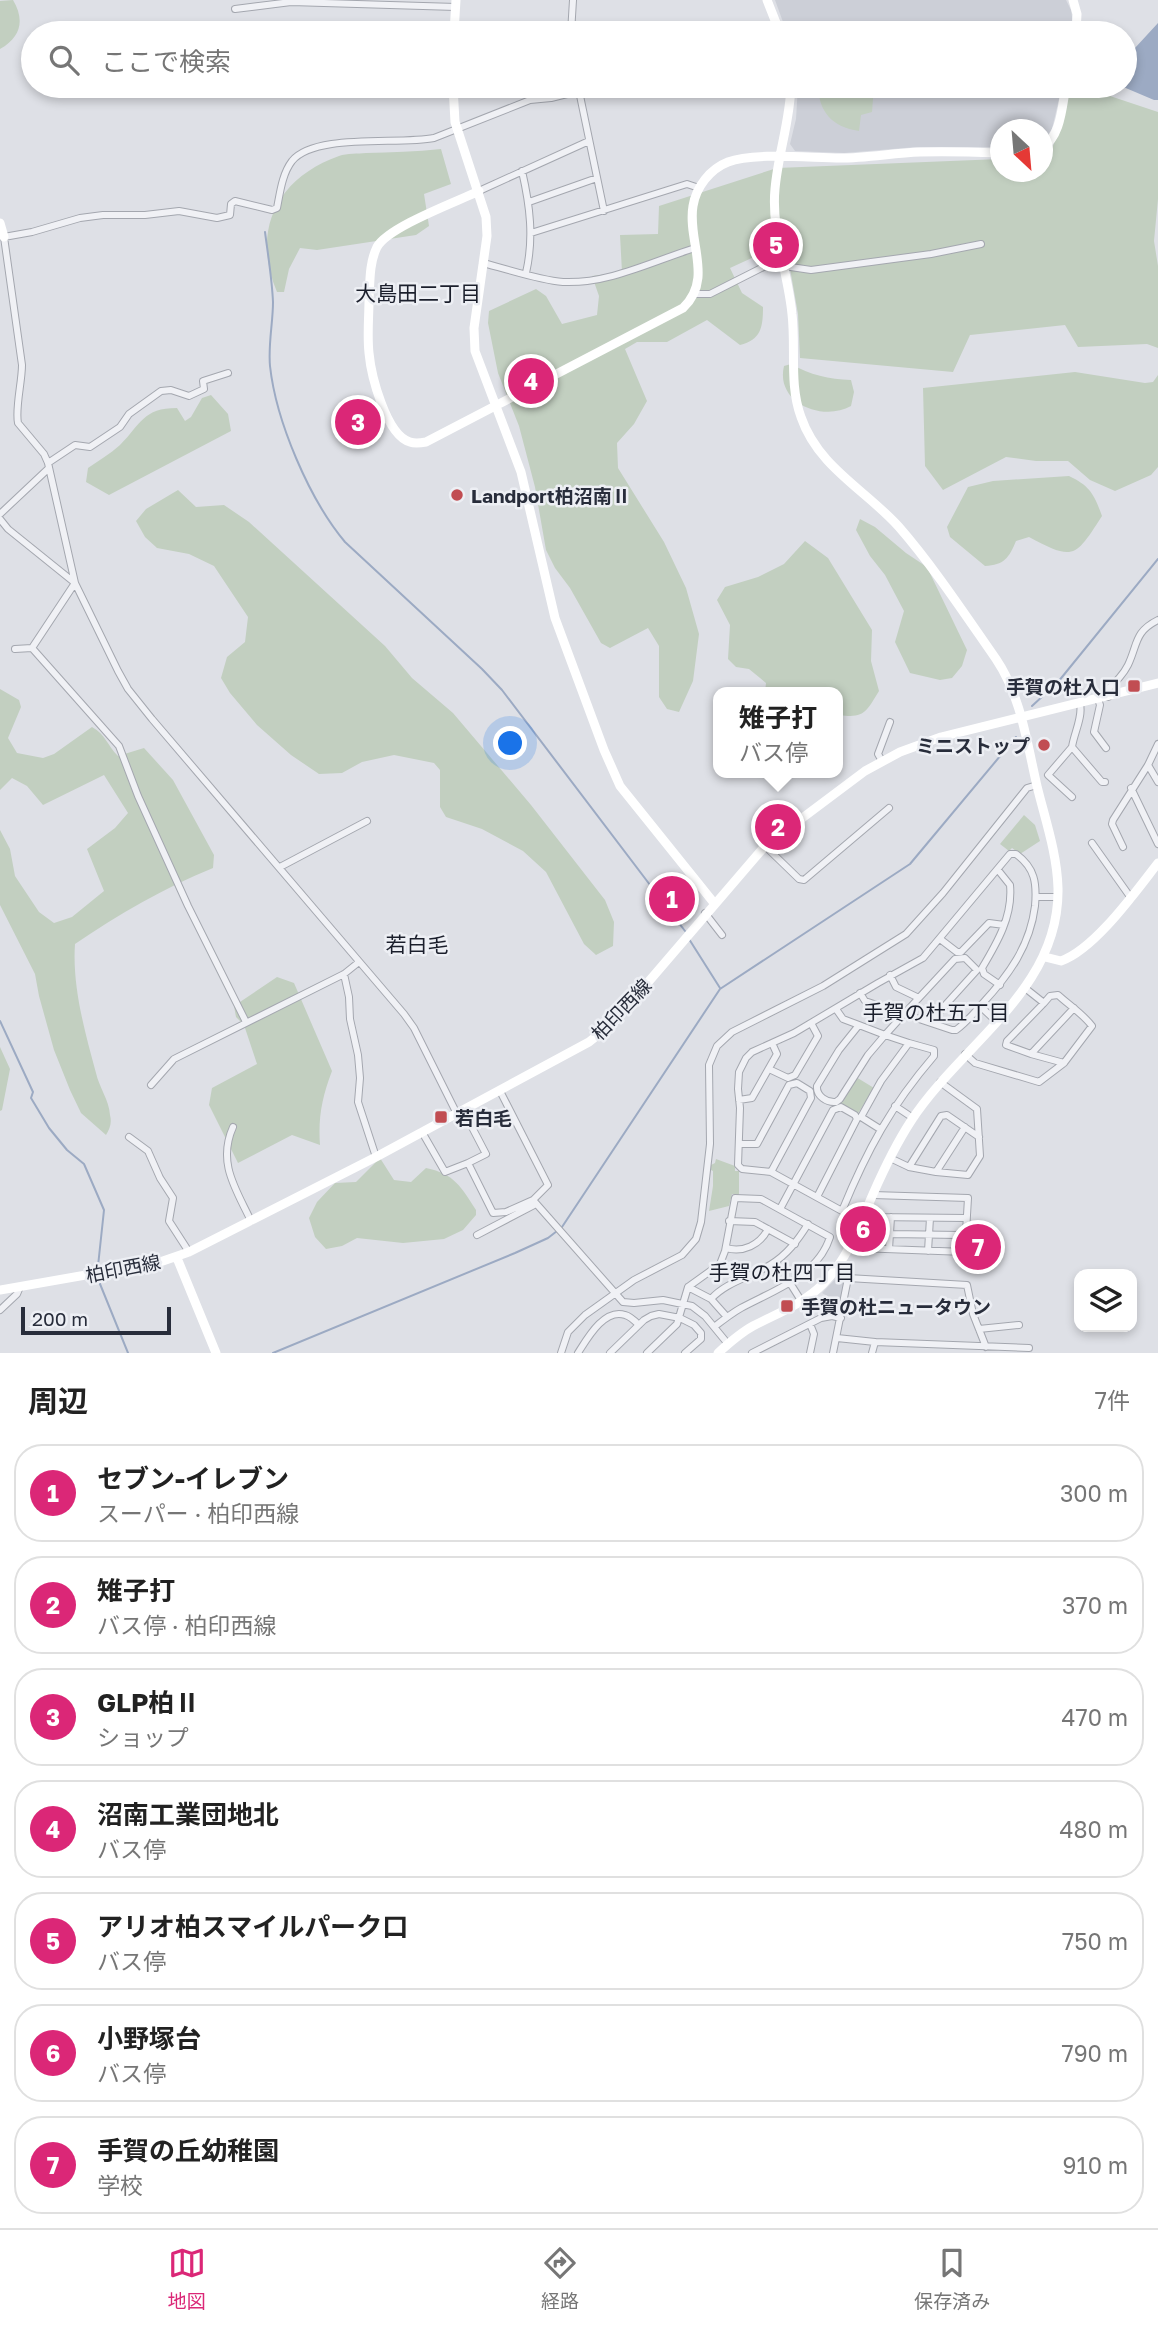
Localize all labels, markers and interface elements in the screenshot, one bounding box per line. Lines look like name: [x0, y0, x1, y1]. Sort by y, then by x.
search box: [21, 21, 1137, 98]
icon: search: [45, 41, 83, 79]
text: ここで検索: [101, 46, 231, 77]
north arrow: [990, 119, 1053, 182]
pin: 5: [753, 219, 799, 271]
district label: 大島田二丁目: [355, 280, 481, 306]
pin: 4: [508, 355, 554, 407]
pin: 3: [335, 396, 381, 448]
place label: Landport柏沼南Ⅱ: [471, 484, 631, 507]
marker: Landport柏沼南Ⅱ: [449, 487, 465, 503]
place label: 手賀の杜入口: [1006, 675, 1120, 698]
marker: 手賀の杜入口: [1126, 678, 1142, 694]
popup: [713, 687, 843, 778]
text: 雉子打: [739, 702, 817, 733]
your location: [493, 726, 527, 760]
place label: ミニストップ: [916, 734, 1030, 757]
marker: ミニストップ: [1036, 737, 1052, 753]
text: バス停: [739, 738, 808, 766]
pin: 2: [755, 801, 801, 853]
pin: 1: [649, 873, 695, 925]
district label: 若白毛: [386, 931, 449, 957]
street label: 柏印西線: [586, 974, 656, 1044]
district label: 手賀の杜五丁目: [863, 999, 1010, 1025]
place label: 若白毛: [455, 1106, 512, 1129]
marker: 若白毛: [433, 1109, 449, 1125]
pin: 6: [840, 1203, 886, 1255]
pin: 7: [955, 1221, 1001, 1273]
street label: 柏印西線: [83, 1249, 163, 1287]
district label: 手賀の杜四丁目: [709, 1259, 856, 1285]
map controls: [1074, 1269, 1137, 1332]
button: layers: [1074, 1269, 1137, 1332]
place label: 手賀の杜ニュータウン: [801, 1295, 991, 1318]
marker: 手賀の杜ニュータウン: [779, 1298, 795, 1314]
scale bar: [21, 1304, 172, 1336]
text: 200 m: [32, 1307, 88, 1330]
text: 周辺: [28, 1383, 88, 1419]
text: 7件: [1095, 1386, 1130, 1414]
text: セブン-イレブン: [97, 1463, 289, 1494]
text: 1: [47, 1479, 59, 1507]
text: 300 m: [1060, 1479, 1128, 1507]
text: スーパー · 柏印西線: [97, 1499, 299, 1527]
text: 雉子打: [97, 1575, 175, 1606]
text: 2: [46, 1591, 60, 1619]
text: 370 m: [1062, 1591, 1128, 1619]
text: バス停 · 柏印西線: [97, 1611, 276, 1639]
text: GLP柏Ⅱ: [97, 1687, 200, 1718]
text: 3: [46, 1703, 60, 1731]
text: 470 m: [1061, 1703, 1128, 1731]
text: ショップ: [97, 1723, 189, 1751]
text: 沼南工業団地北: [97, 1799, 279, 1830]
text: 4: [46, 1815, 60, 1843]
text: 480 m: [1060, 1815, 1128, 1843]
text: バス停: [97, 1835, 166, 1863]
text: アリオ柏スマイルパーク口: [97, 1911, 408, 1942]
text: 5: [46, 1927, 60, 1955]
text: 750 m: [1062, 1927, 1128, 1955]
text: バス停: [97, 1947, 166, 1975]
text: 小野塚台: [97, 2023, 201, 2054]
text: 6: [46, 2039, 60, 2067]
text: 790 m: [1062, 2039, 1128, 2067]
text: バス停: [97, 2059, 166, 2087]
text: 手賀の丘幼稚園: [97, 2135, 279, 2166]
text: 7: [47, 2151, 59, 2179]
text: 910 m: [1063, 2151, 1128, 2179]
text: 学校: [97, 2171, 143, 2199]
tab: 地図: [168, 2244, 206, 2313]
tab: 経路: [541, 2244, 579, 2313]
tab: 保存済み: [914, 2244, 990, 2313]

